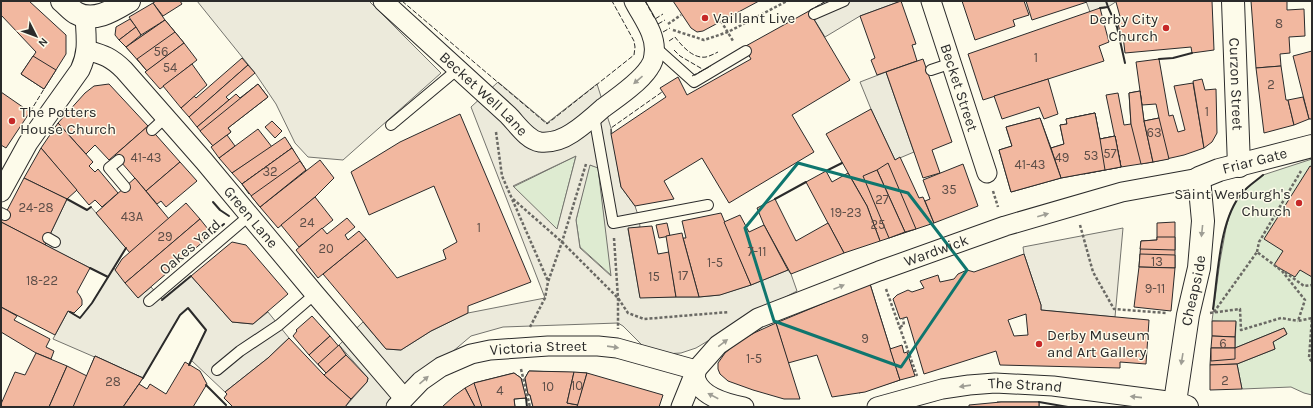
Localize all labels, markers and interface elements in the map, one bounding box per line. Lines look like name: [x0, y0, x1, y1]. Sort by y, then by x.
place label: Vaillant Live: [713, 9, 795, 27]
place label: Derby City Church: [1089, 10, 1158, 45]
marker: Vaillant Live: [700, 13, 710, 23]
north arrow: [16, 16, 56, 56]
house number: 8: [1275, 16, 1283, 31]
marker: Derby City Church: [1161, 23, 1171, 33]
text: N: [36, 35, 51, 50]
street label: Curzon Street: [1225, 37, 1247, 131]
street label: Becket Street: [936, 41, 982, 134]
house number: 56: [154, 44, 168, 59]
street label: Becket Well Lane: [436, 48, 531, 140]
house number: 1: [1034, 50, 1038, 65]
house number: 54: [163, 60, 177, 75]
one-way arrow: [632, 76, 643, 85]
house number: 2: [1267, 77, 1275, 92]
place label: The Potters House Church: [20, 103, 116, 138]
house number: 1: [1205, 104, 1209, 119]
marker: The Potters House Church: [7, 116, 17, 126]
house number: 63: [1146, 125, 1162, 140]
street label: Friar Gate: [1220, 144, 1289, 178]
house number: 57: [1103, 146, 1117, 161]
house number: 53: [1083, 148, 1099, 163]
house number: 41-43: [130, 150, 162, 165]
house number: 49: [1055, 150, 1069, 165]
house number: 41-43: [1014, 157, 1046, 172]
house number: 32: [262, 164, 278, 179]
house number: 35: [941, 182, 957, 197]
street label: Green Lane: [220, 183, 282, 252]
place label: Saint Werburgh's Church: [1174, 185, 1291, 220]
house number: 27: [875, 192, 889, 207]
marker: Saint Werburgh's Church: [1294, 198, 1304, 208]
house number: 24-28: [19, 200, 53, 215]
house number: 19-23: [830, 205, 862, 220]
house number: 43A: [121, 209, 144, 224]
one-way arrow: [1037, 212, 1049, 218]
street label: Oakes Yard: [156, 215, 224, 279]
house number: 24: [300, 215, 314, 230]
house number: 25: [871, 217, 885, 232]
house number: 1: [477, 220, 481, 235]
one-way arrow: [1199, 225, 1206, 237]
house number: 29: [157, 229, 173, 244]
street label: Wardwick: [902, 231, 971, 270]
house number: 20: [318, 241, 334, 256]
house number: 7-11: [747, 244, 767, 259]
house number: 13: [1151, 254, 1163, 269]
house number: 1-5: [707, 255, 723, 270]
street label: Cheapside: [1177, 255, 1209, 327]
house number: 17: [678, 268, 688, 283]
house number: 15: [648, 269, 660, 284]
house number: 18-22: [26, 273, 58, 288]
house number: 9-11: [1145, 281, 1165, 296]
one-way arrow: [834, 284, 846, 290]
place label: Derby Museum and Art Gallery: [1047, 326, 1150, 361]
house number: 9: [861, 331, 869, 346]
house number: 6: [1219, 336, 1227, 351]
street label: Victoria Street: [489, 337, 587, 359]
one-way arrow: [717, 339, 728, 347]
marker: Derby Museum and Art Gallery: [1034, 339, 1044, 349]
one-way arrow: [607, 344, 619, 350]
house number: 1-5: [746, 351, 762, 366]
one-way arrow: [1179, 353, 1185, 365]
house number: 2: [1221, 373, 1229, 388]
house number: 28: [105, 374, 121, 389]
street label: The Strand: [987, 374, 1063, 396]
one-way arrow: [418, 375, 429, 384]
house number: 10: [571, 378, 583, 393]
house number: 10: [542, 379, 554, 394]
house number: 4: [496, 383, 504, 398]
one-way arrow: [959, 383, 971, 389]
one-way arrow: [707, 393, 719, 400]
one-way arrow: [1130, 394, 1142, 401]

